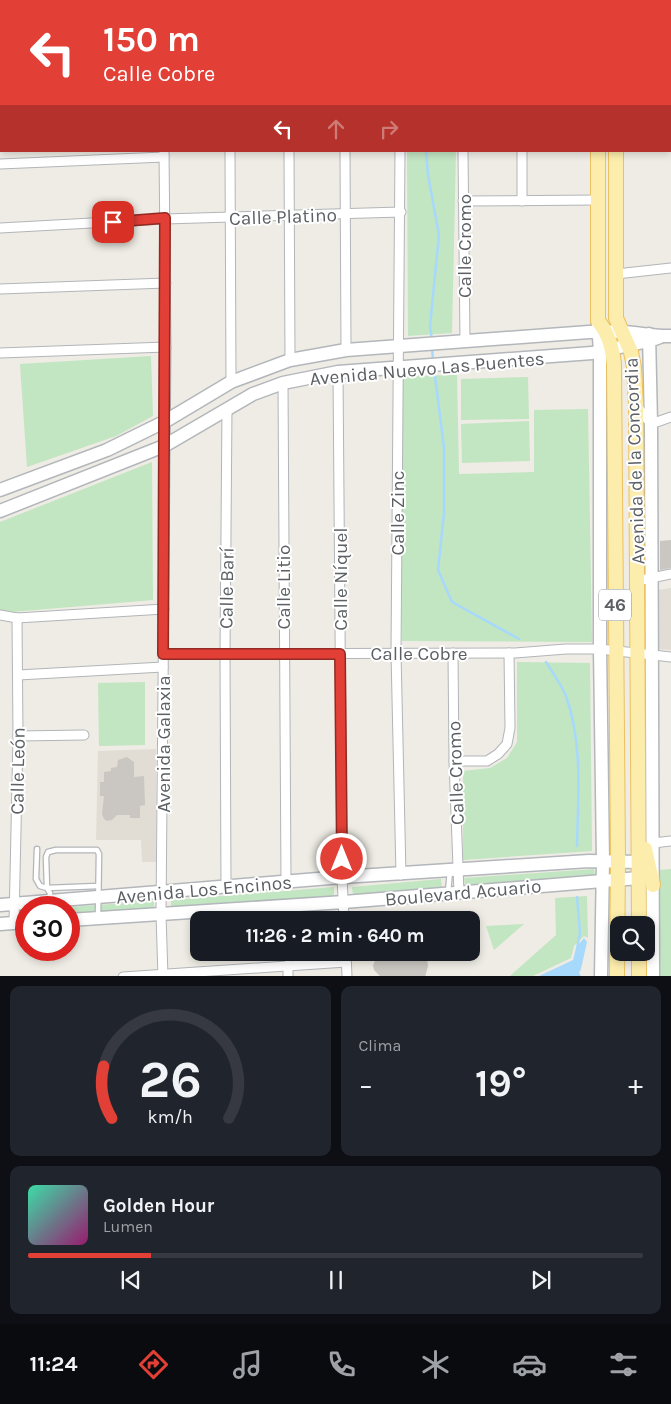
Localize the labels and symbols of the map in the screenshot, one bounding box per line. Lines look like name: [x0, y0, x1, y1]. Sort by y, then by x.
street label: Calle Cromo: [454, 194, 476, 298]
pin: [92, 201, 134, 243]
street label: Calle Platino: [229, 204, 337, 230]
street label: Avenida Nuevo Las Puentes: [309, 348, 546, 390]
street label: Avenida de la Concordia: [620, 357, 650, 565]
street label: Calle Zinc: [387, 470, 409, 556]
street label: Calle Níquel: [330, 527, 352, 631]
street label: Calle Litio: [273, 545, 295, 629]
street label: Calle Barí: [215, 547, 239, 629]
road number: 46: [599, 590, 631, 620]
street label: Calle Cobre: [371, 643, 467, 665]
street label: Avenida Galaxia: [153, 675, 175, 813]
street label: Calle Cromo: [443, 721, 469, 825]
street label: Calle León: [6, 727, 30, 815]
position arrow: [315, 832, 367, 884]
street label: Avenida Los Encinos: [115, 871, 293, 909]
street label: Boulevard Acuario: [384, 875, 542, 911]
speed limit sign: 30: [15, 896, 80, 961]

